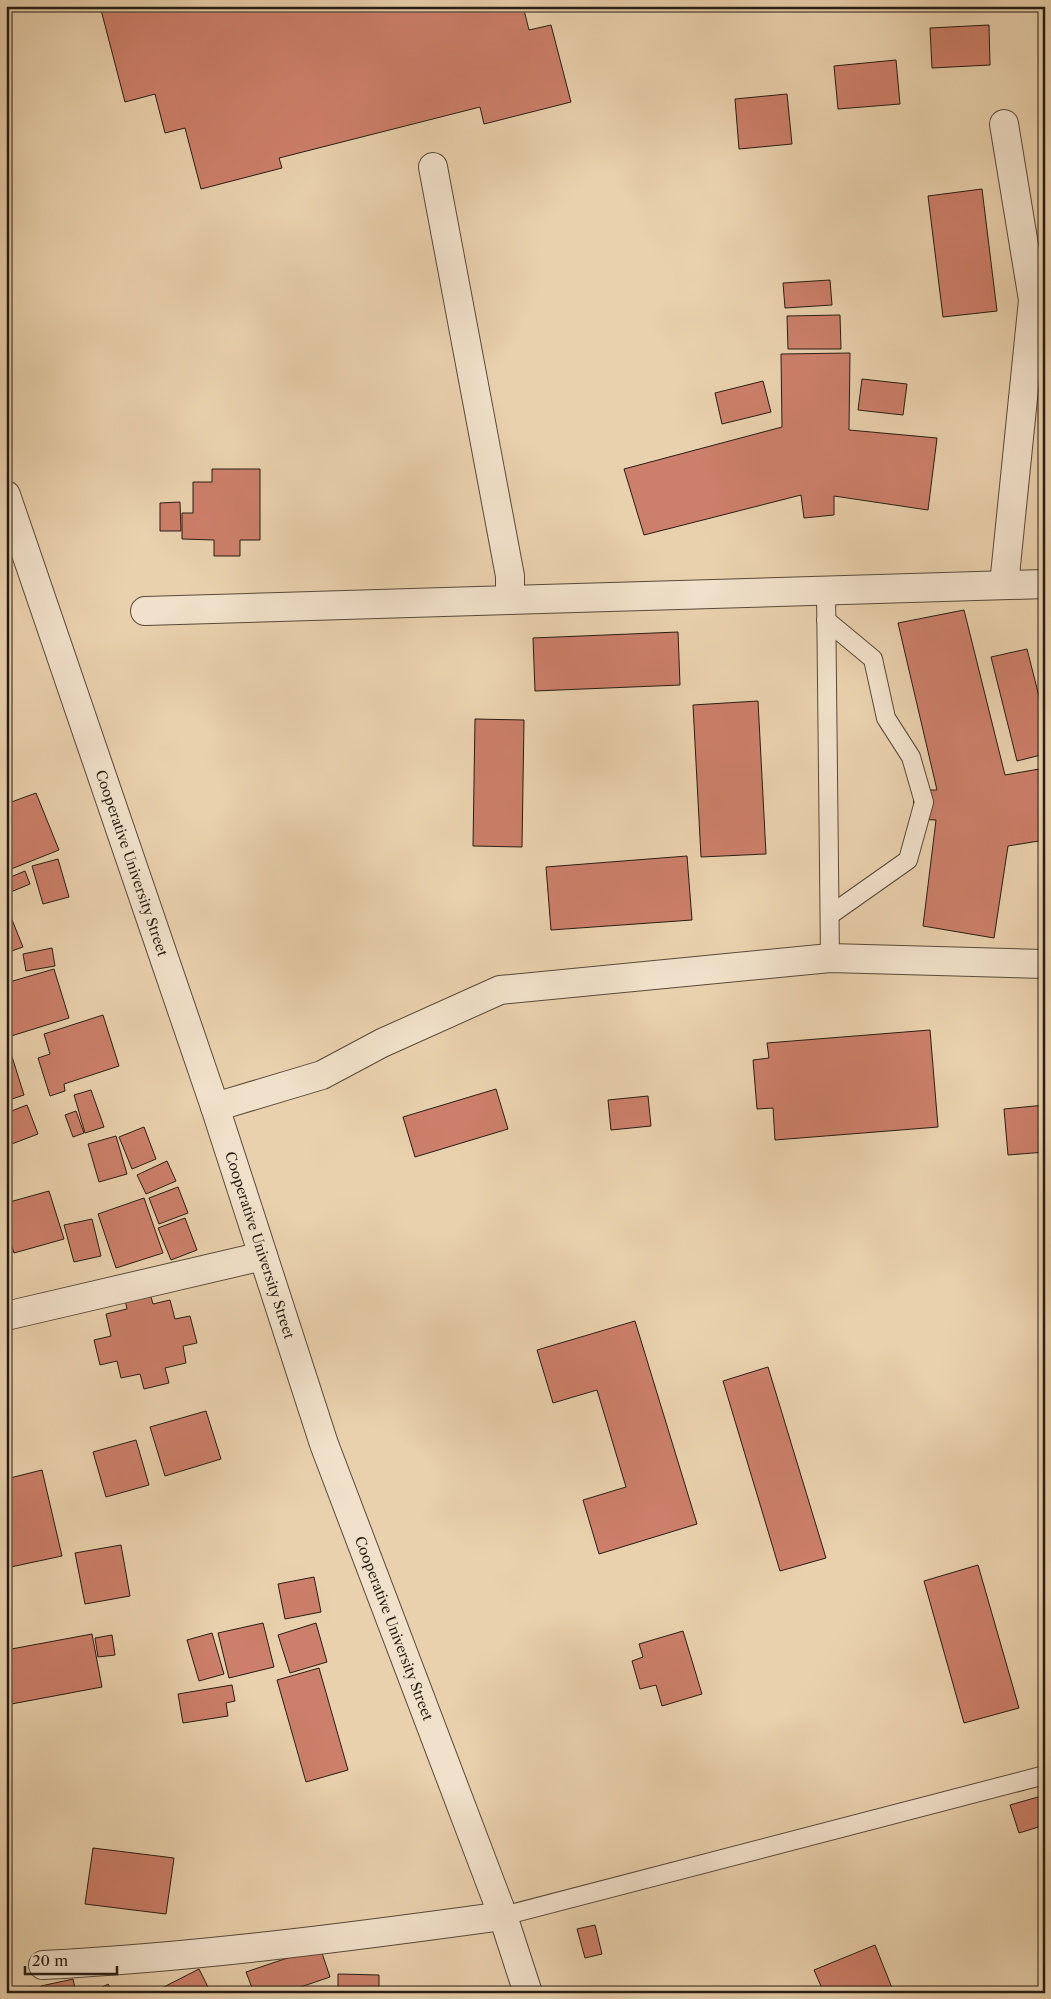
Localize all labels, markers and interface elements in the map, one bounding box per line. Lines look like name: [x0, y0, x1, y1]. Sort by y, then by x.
street label: Cooperative University Street: [92, 767, 172, 959]
street label: Cooperative University Street: [221, 1149, 298, 1341]
street label: Cooperative University Street: [351, 1533, 437, 1723]
scale bar: [25, 1944, 118, 1976]
text: 20 m: [32, 1951, 68, 1970]

